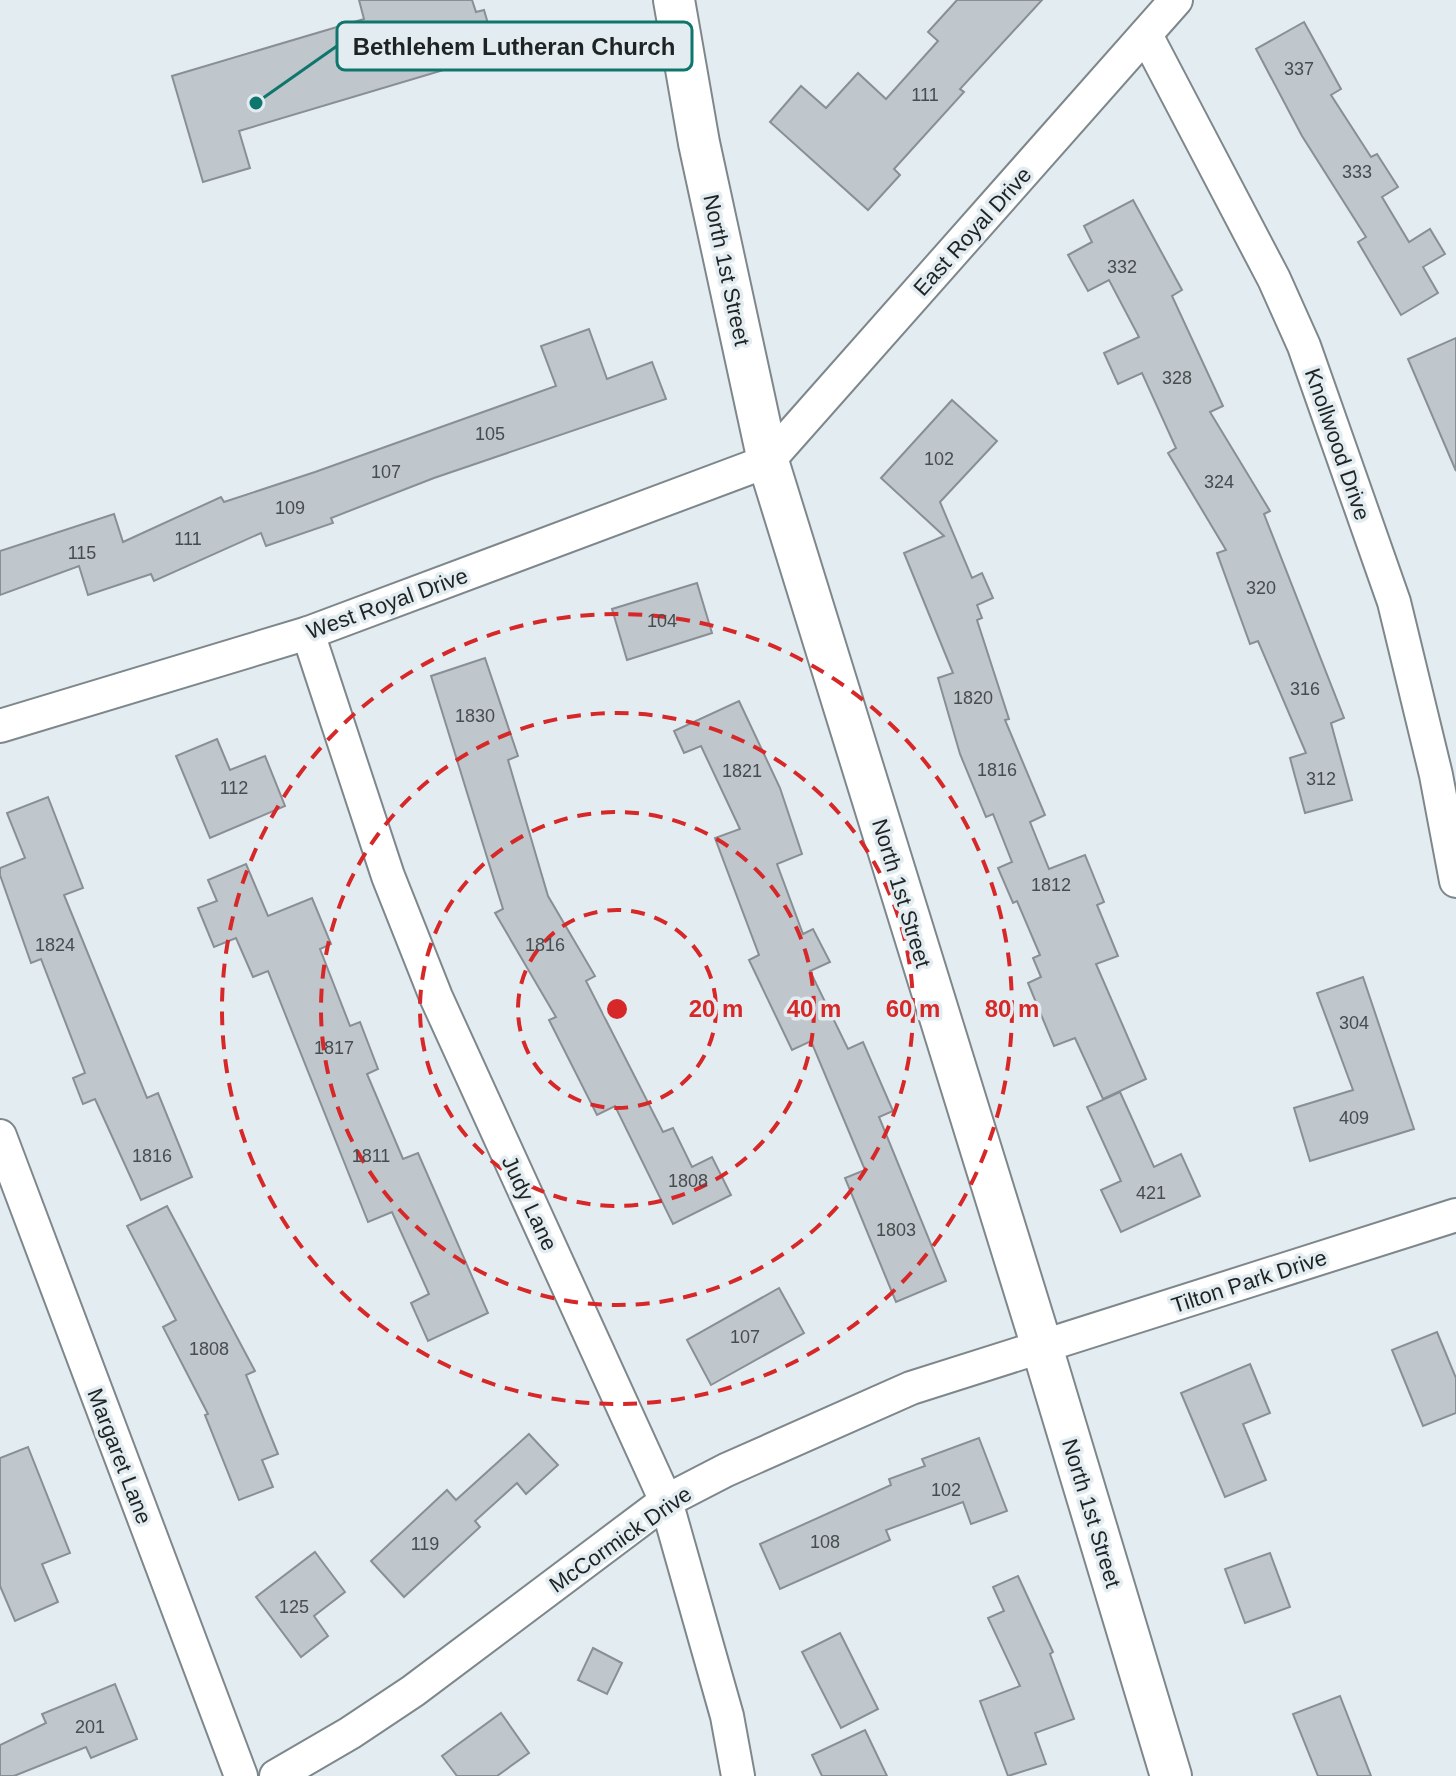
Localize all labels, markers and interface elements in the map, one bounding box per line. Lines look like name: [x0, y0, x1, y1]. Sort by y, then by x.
callout: Bethlehem Lutheran Church: [337, 22, 692, 70]
text: Bethlehem Lutheran Church: [353, 33, 675, 60]
house number: 337: [1284, 59, 1314, 79]
house number: 111: [911, 85, 939, 105]
street label: East Royal Drive: [908, 162, 1036, 301]
house number: 333: [1342, 162, 1372, 182]
street label: North 1st Street: [698, 192, 755, 348]
house number: 332: [1107, 257, 1137, 277]
street label: Knollwood Drive: [1300, 365, 1375, 523]
house number: 328: [1162, 368, 1192, 388]
house number: 105: [475, 424, 505, 444]
house number: 102: [924, 449, 954, 469]
house number: 107: [371, 462, 401, 482]
house number: 324: [1204, 472, 1234, 492]
house number: 109: [275, 498, 305, 518]
house number: 111: [174, 529, 202, 549]
house number: 115: [68, 543, 96, 563]
street label: West Royal Drive: [303, 563, 471, 644]
house number: 320: [1246, 578, 1276, 598]
house number: 104: [647, 611, 677, 631]
house number: 316: [1290, 679, 1320, 699]
house number: 1820: [953, 688, 993, 708]
house number: 1830: [455, 706, 495, 726]
house number: 1816: [977, 760, 1017, 780]
house number: 1821: [722, 761, 762, 781]
house number: 312: [1306, 769, 1336, 789]
house number: 112: [220, 778, 248, 798]
street label: North 1st Street: [867, 816, 936, 970]
house number: 1812: [1031, 875, 1071, 895]
house number: 1824: [35, 935, 75, 955]
house number: 1816: [525, 935, 565, 955]
centre of rings: [603, 995, 631, 1023]
text: 20 m: [689, 995, 743, 1022]
text: 40 m: [787, 995, 841, 1022]
text: 60 m: [886, 995, 940, 1022]
text: 80 m: [985, 995, 1039, 1022]
house number: 304: [1339, 1013, 1369, 1033]
house number: 1817: [314, 1038, 354, 1058]
house number: 409: [1339, 1108, 1369, 1128]
house number: 1816: [132, 1146, 172, 1166]
house number: 1811: [352, 1146, 390, 1166]
street label: Judy Lane: [497, 1152, 562, 1255]
house number: 1808: [668, 1171, 708, 1191]
house number: 421: [1136, 1183, 1166, 1203]
house number: 1803: [876, 1220, 916, 1240]
street label: Tilton Park Drive: [1168, 1245, 1330, 1318]
house number: 107: [730, 1327, 760, 1347]
house number: 1808: [189, 1339, 229, 1359]
street label: Margaret Lane: [82, 1385, 157, 1527]
street label: North 1st Street: [1057, 1436, 1126, 1590]
house number: 102: [931, 1480, 961, 1500]
street label: McCormick Drive: [545, 1481, 696, 1598]
house number: 108: [810, 1532, 840, 1552]
house number: 119: [411, 1534, 439, 1554]
house number: 125: [279, 1597, 309, 1617]
house number: 201: [75, 1717, 105, 1737]

